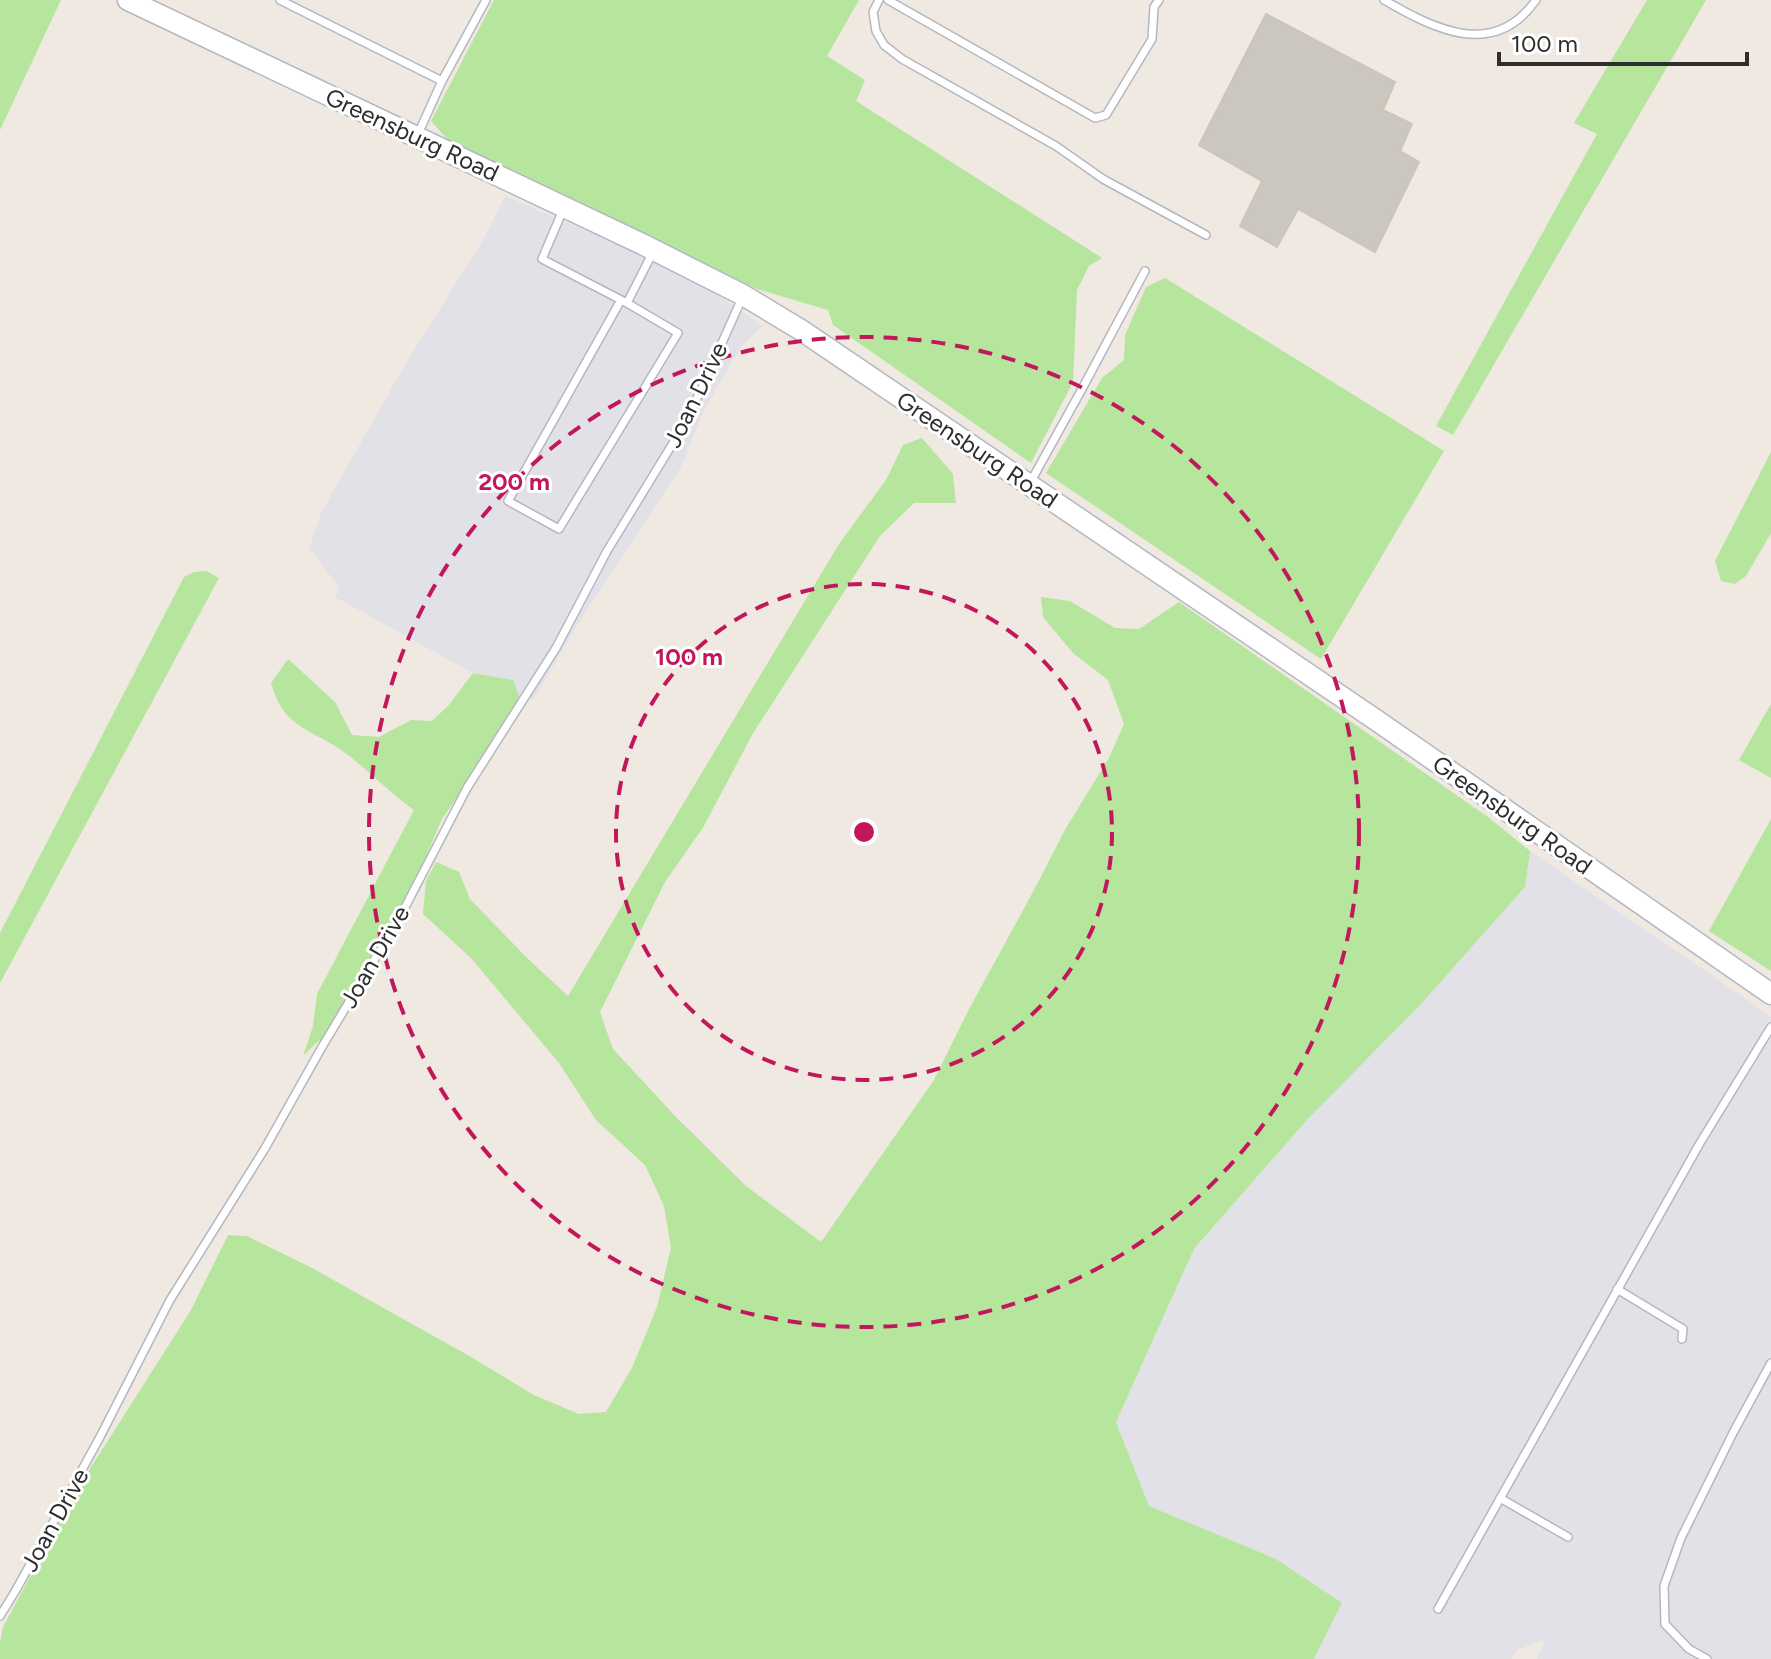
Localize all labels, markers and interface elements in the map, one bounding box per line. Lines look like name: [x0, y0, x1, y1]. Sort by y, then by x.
scale bar: [1499, 16, 1747, 66]
text: 100 m: [1511, 29, 1578, 58]
street label: Greensburg Road: [321, 82, 504, 187]
street label: Joan Drive: [658, 337, 733, 452]
street label: Greensburg Road: [891, 385, 1063, 514]
text: 200 m: [478, 467, 550, 496]
text: 100 m: [655, 642, 723, 671]
street label: Greensburg Road: [1427, 749, 1598, 880]
centre of rings: [850, 818, 878, 846]
street label: Joan Drive: [334, 900, 415, 1013]
street label: Joan Drive: [14, 1463, 95, 1576]

